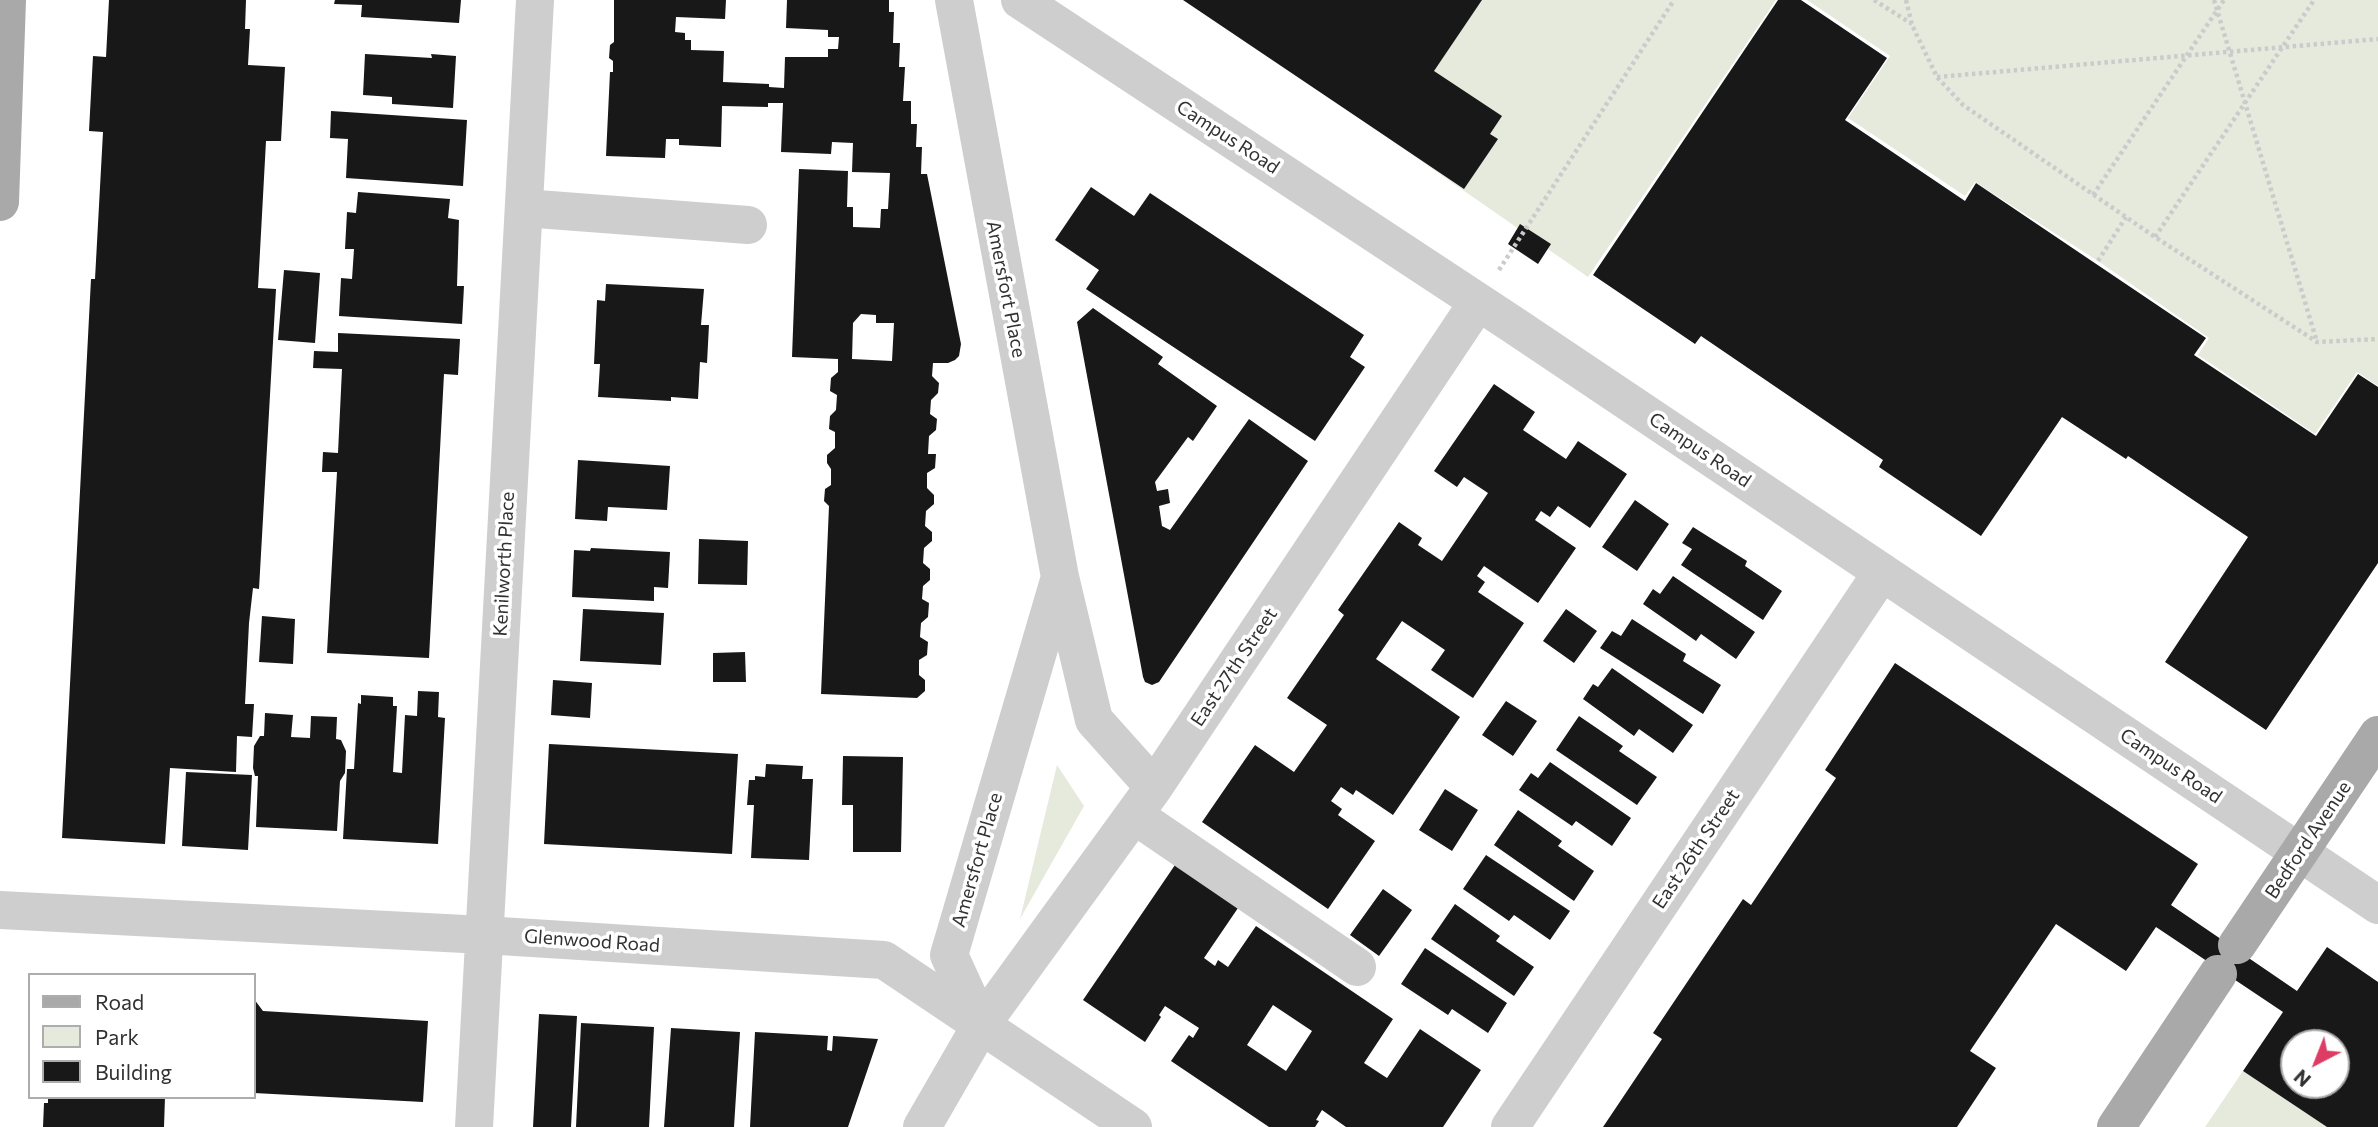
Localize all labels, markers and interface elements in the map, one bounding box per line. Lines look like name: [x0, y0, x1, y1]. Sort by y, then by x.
street label: Campus Road: [1172, 95, 1284, 179]
street label: Amersfort Place: [982, 219, 1030, 359]
street label: Campus Road: [1645, 408, 1755, 492]
street label: Kenilworth Place: [489, 491, 519, 637]
street label: East 27th Street: [1186, 604, 1282, 730]
street label: Campus Road: [2116, 724, 2226, 808]
street label: Bedford Avenue: [2260, 777, 2356, 903]
street label: East 26th Street: [1648, 785, 1744, 913]
street label: Amersfort Place: [947, 790, 1007, 930]
street label: Glenwood Road: [523, 925, 661, 957]
legend: [28, 973, 256, 1099]
text: Road: [95, 989, 144, 1014]
text: Park: [95, 1024, 139, 1049]
north arrow: [2280, 1029, 2350, 1099]
text: Building: [95, 1059, 172, 1084]
text: N: [2289, 1065, 2315, 1092]

